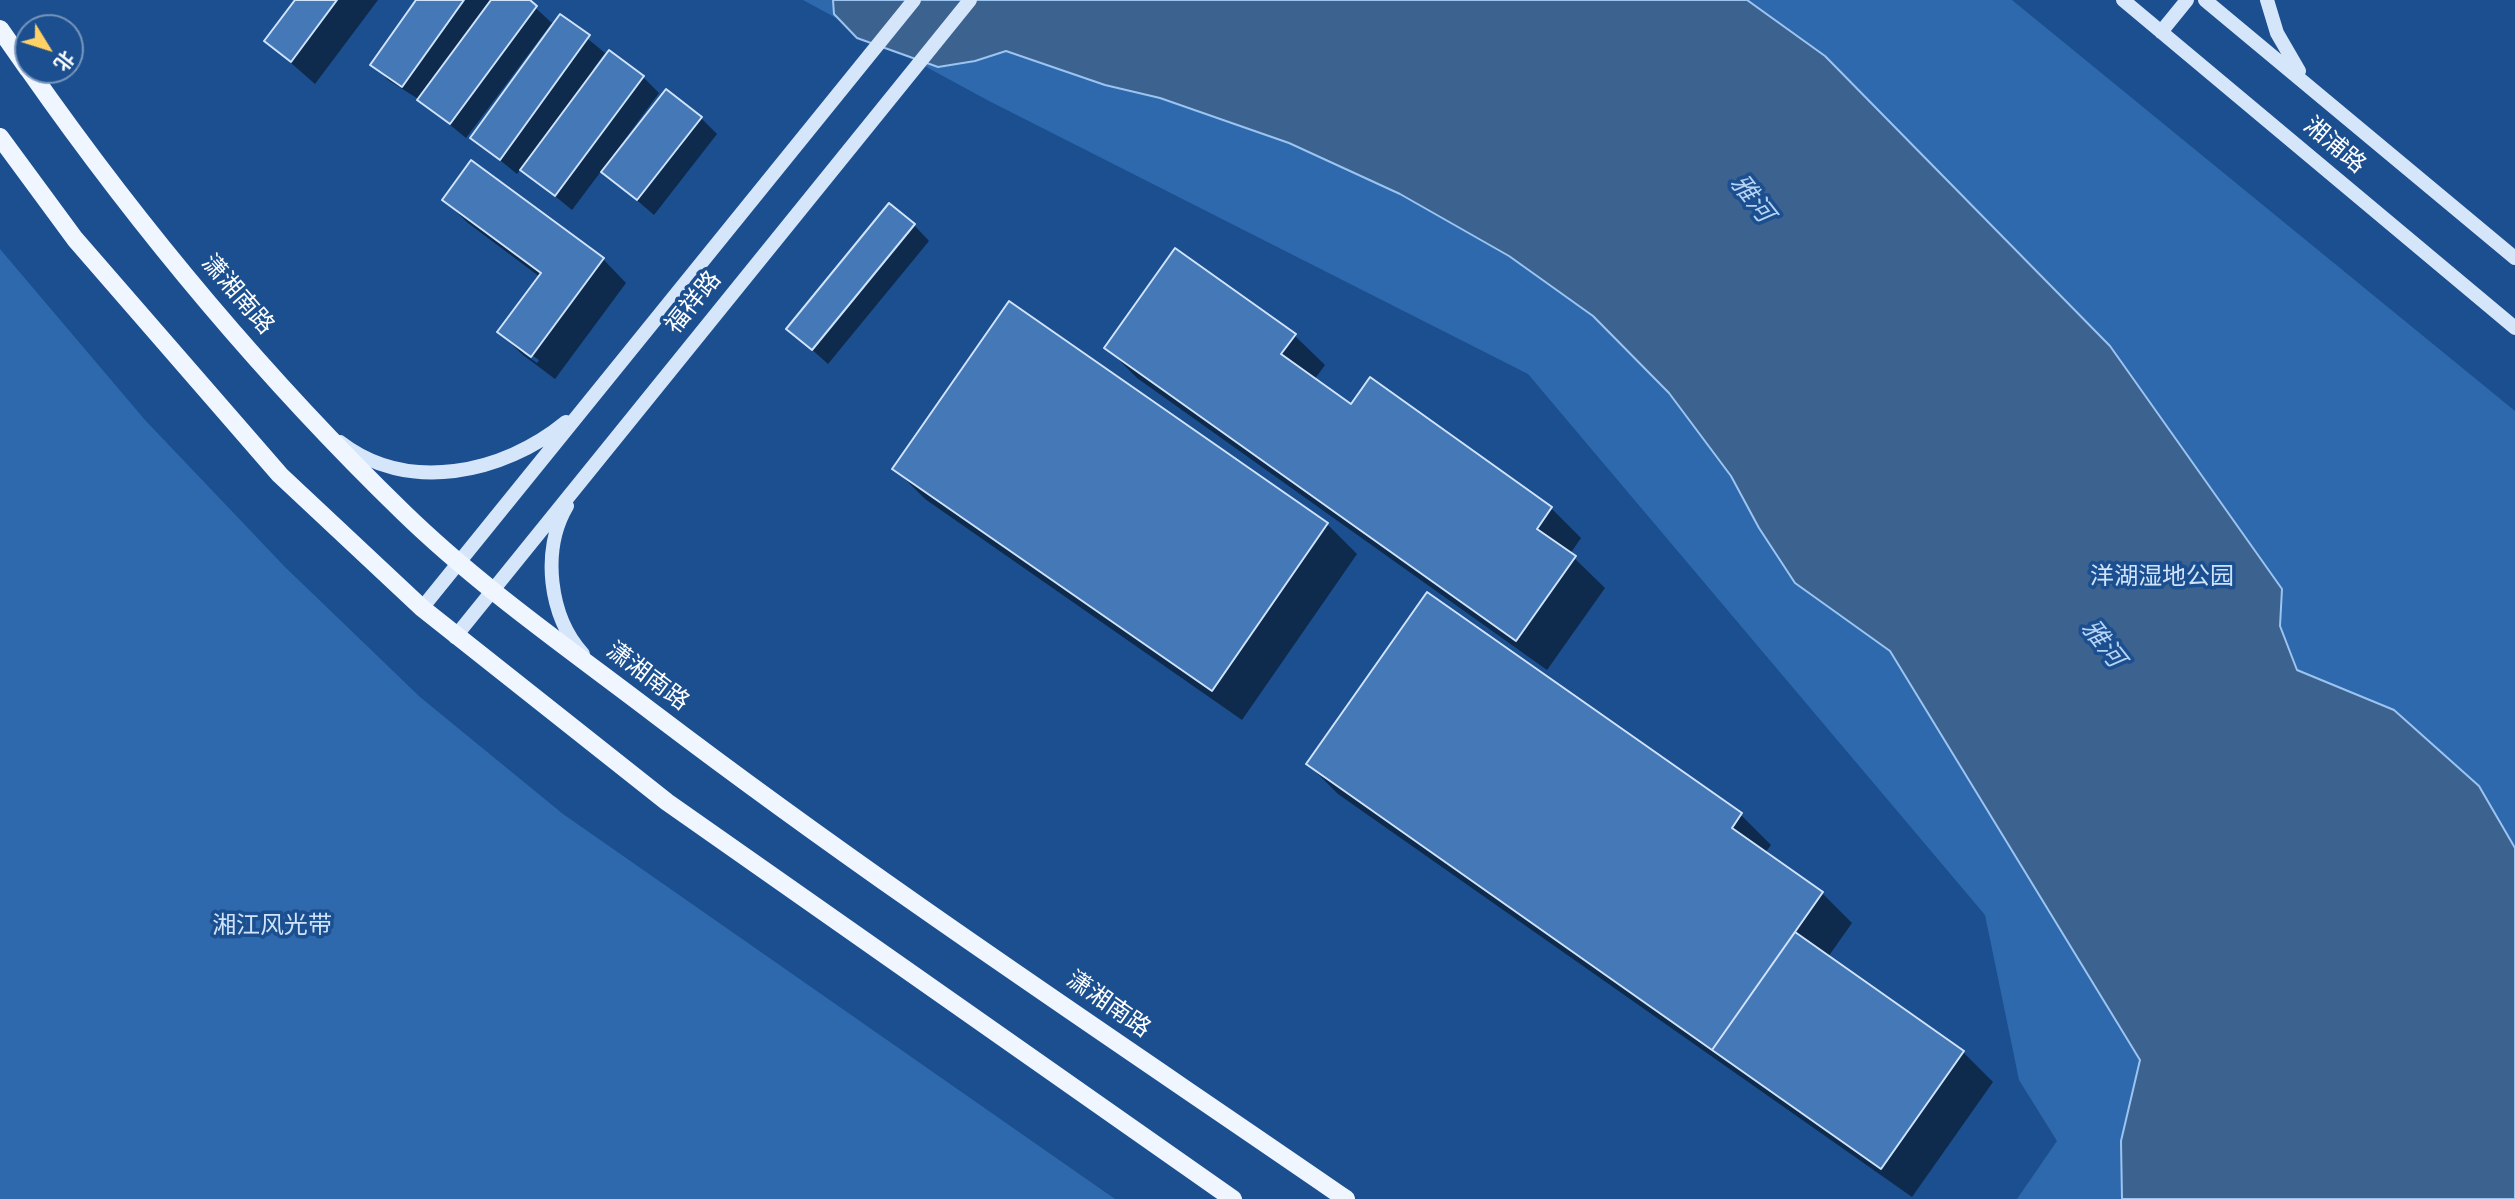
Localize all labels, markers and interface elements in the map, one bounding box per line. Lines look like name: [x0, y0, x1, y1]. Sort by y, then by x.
north arrow: [14, 14, 84, 84]
text: 北: [49, 46, 78, 75]
street label: 湘浦路: [2297, 112, 2371, 180]
water label: 雅河: [1723, 169, 1779, 229]
street label: 潇湘南路: [195, 249, 279, 341]
street label: 福祥路: [660, 266, 728, 340]
park label: 洋湖湿地公园: [2090, 564, 2234, 592]
water label: 雅河: [2074, 614, 2130, 674]
street label: 潇湘南路: [600, 637, 694, 717]
park label: 湘江风光带: [212, 913, 332, 941]
street label: 潇湘南路: [1060, 966, 1156, 1044]

